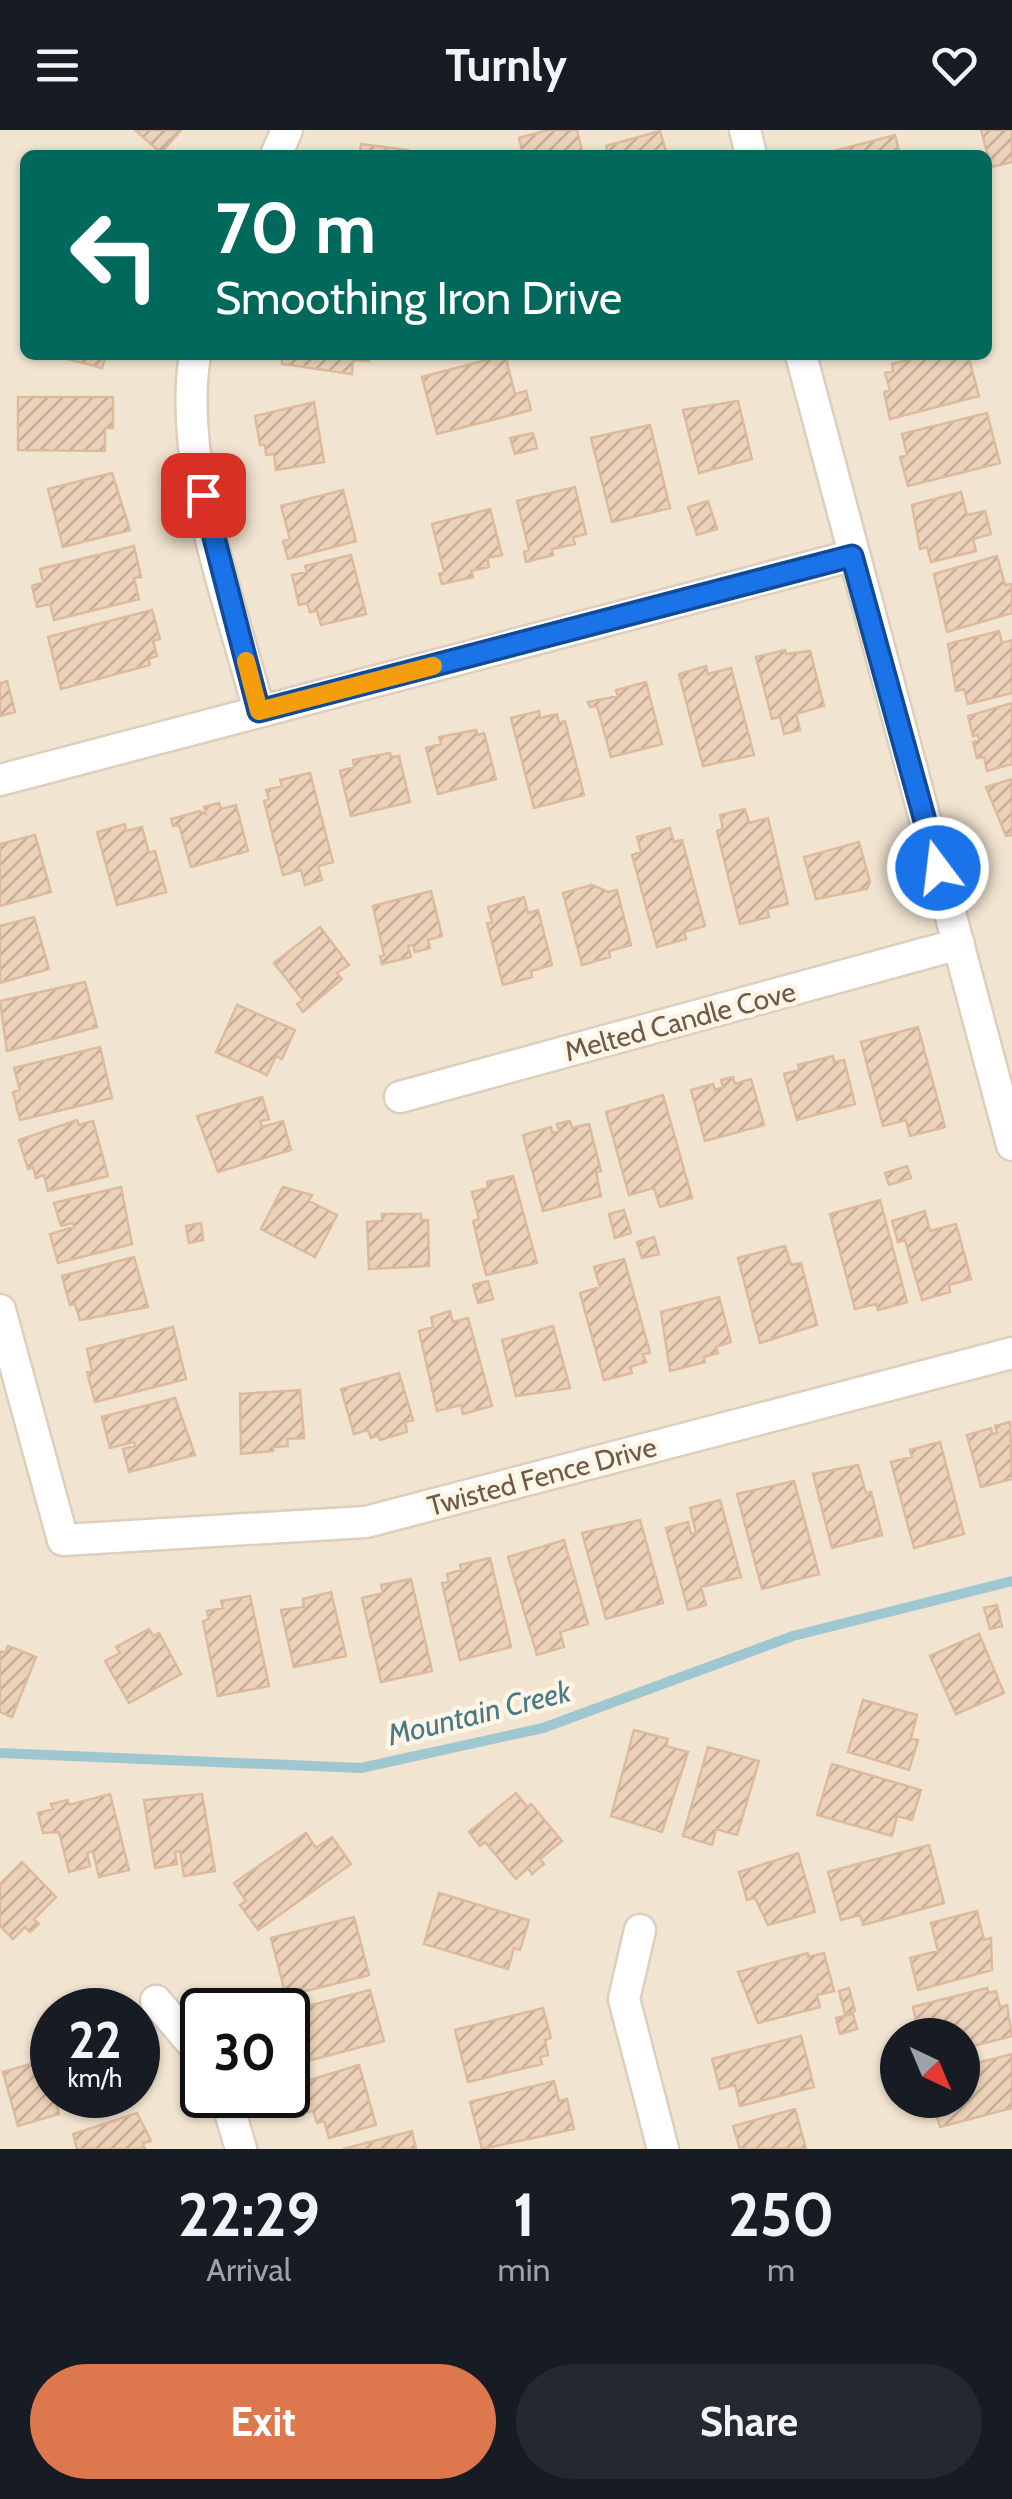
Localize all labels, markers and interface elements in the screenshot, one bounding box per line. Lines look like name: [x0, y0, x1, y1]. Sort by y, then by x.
icon: menu: [30, 38, 85, 93]
text: Turnly: [445, 38, 567, 92]
icon: heart: [927, 38, 982, 93]
text: 70 m: [215, 185, 376, 271]
icon: left: [50, 190, 180, 320]
text: Smoothing Iron Drive: [215, 271, 622, 325]
pin: [161, 453, 246, 538]
icon: arrive: [176, 468, 231, 523]
position arrow: [886, 816, 990, 920]
street label: Melted Candle Cove: [561, 974, 799, 1068]
street label: Twisted Fence Drive: [424, 1429, 660, 1523]
water label: Mountain Creek: [383, 1672, 575, 1754]
speed limit sign: 30: [180, 1988, 310, 2118]
text: 22: [69, 2010, 121, 2071]
north arrow: [880, 2018, 980, 2118]
map controls: [880, 2018, 980, 2118]
text: km/h: [68, 2063, 122, 2093]
text: 22:29: [178, 2178, 320, 2251]
text: 1: [513, 2178, 535, 2251]
text: 250: [728, 2178, 834, 2251]
text: Arrival: [206, 2250, 291, 2289]
text: min: [498, 2250, 550, 2289]
text: m: [767, 2250, 795, 2289]
button: Exit: [30, 2364, 496, 2479]
button: Share: [516, 2364, 982, 2479]

